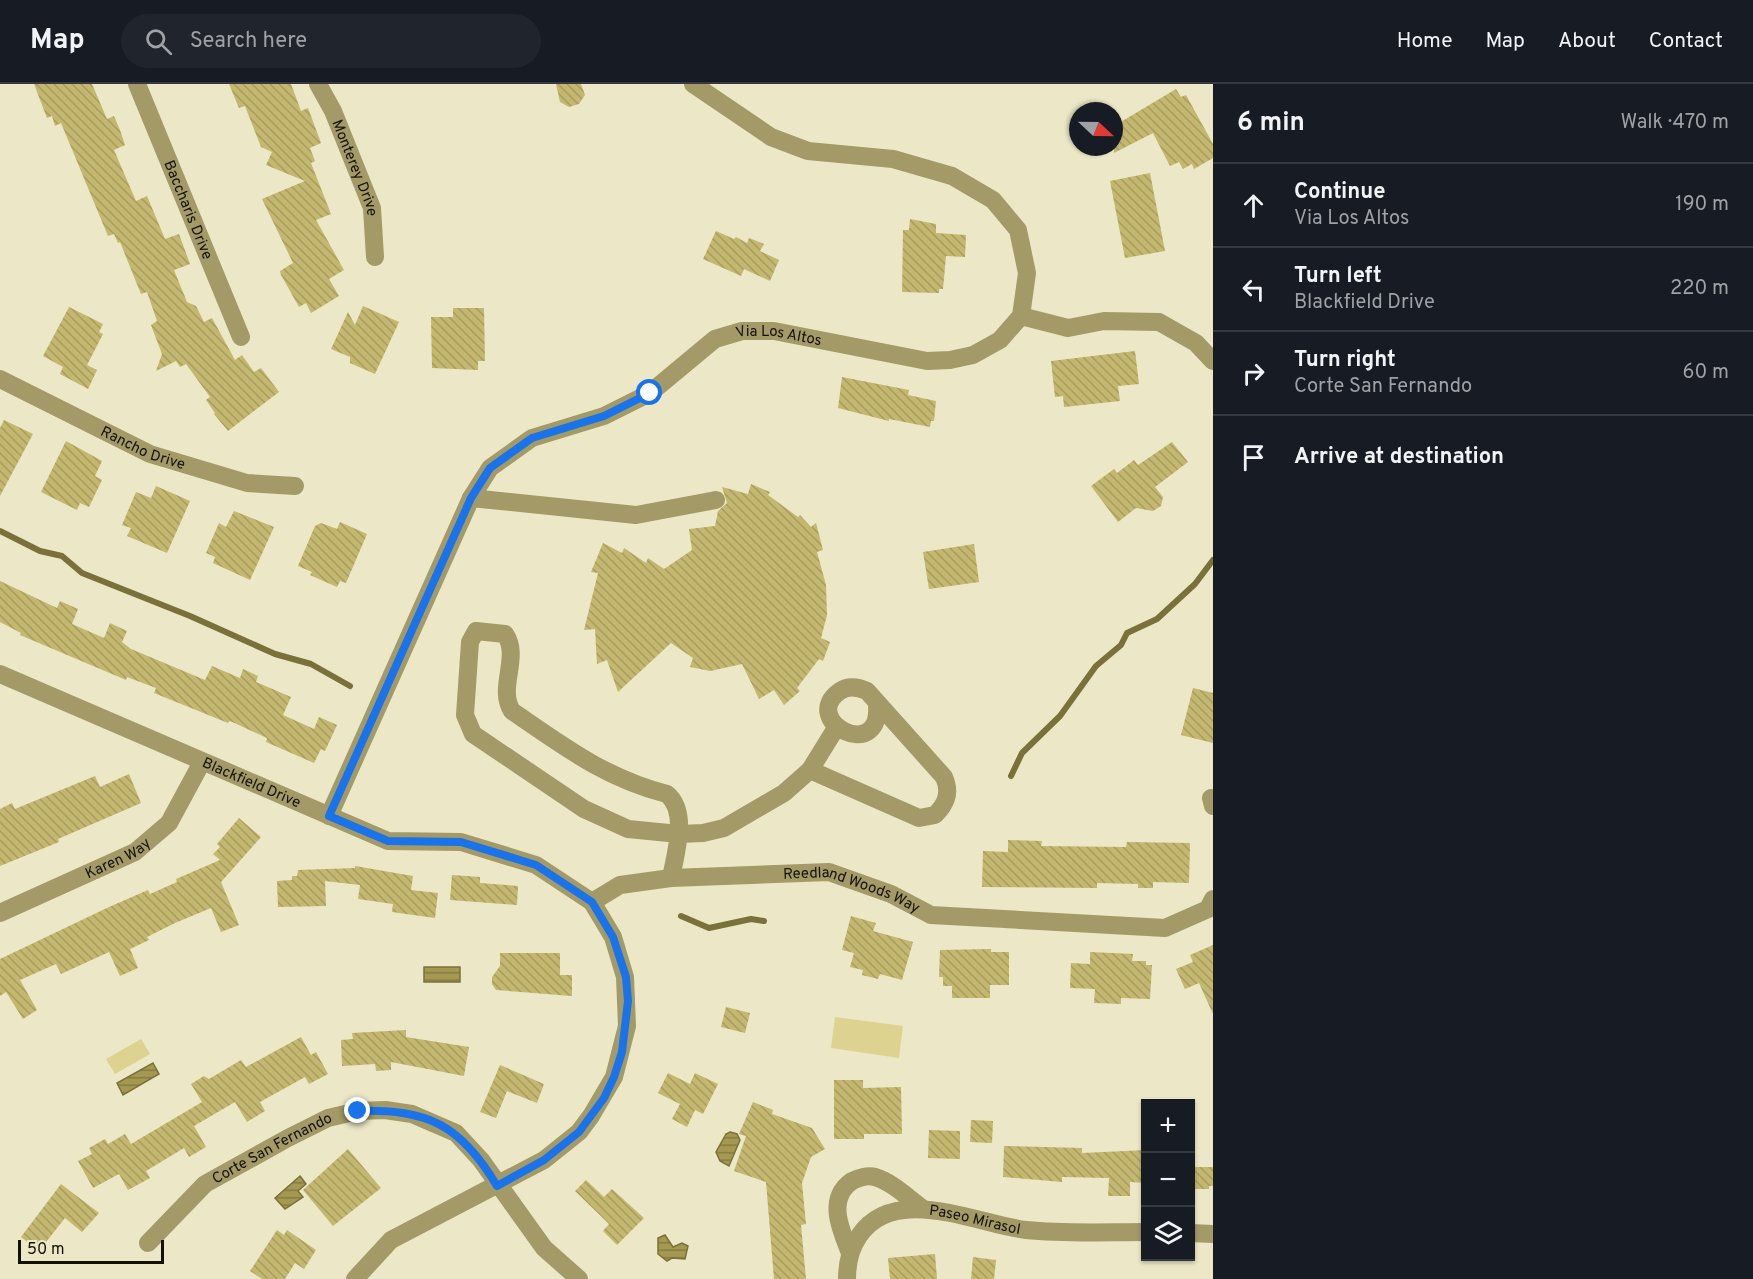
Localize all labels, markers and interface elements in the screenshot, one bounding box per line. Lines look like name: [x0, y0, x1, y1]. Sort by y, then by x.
search box: [121, 14, 541, 68]
text: Map: [30, 23, 85, 59]
icon: search: [142, 25, 175, 58]
text: Search here: [190, 28, 307, 55]
text: Home: [1397, 28, 1453, 55]
text: Map: [1486, 28, 1525, 55]
text: About: [1558, 28, 1616, 55]
text: Contact: [1649, 28, 1723, 55]
north arrow: [1069, 102, 1123, 156]
text: 6 min: [1237, 107, 1305, 140]
text: Walk · 470 m: [1620, 110, 1729, 136]
street label: Monterey Drive: [326, 117, 380, 217]
street label: Baccharis Drive: [158, 158, 216, 263]
text: Continue: [1294, 179, 1385, 206]
icon: ahead: [1237, 189, 1270, 222]
text: 190 m: [1675, 192, 1729, 218]
text: Via Los Altos: [1294, 206, 1409, 232]
text: Turn left: [1294, 263, 1382, 290]
icon: left: [1237, 273, 1270, 306]
text: 220 m: [1670, 276, 1729, 302]
text: Blackfield Drive: [1294, 290, 1435, 316]
street label: Via Los Altos: [734, 322, 823, 351]
text: Turn right: [1294, 347, 1396, 374]
icon: right: [1237, 357, 1270, 390]
text: 60 m: [1683, 360, 1729, 386]
text: Corte San Fernando: [1294, 374, 1472, 400]
route start: [636, 379, 662, 405]
street label: Rancho Drive: [97, 423, 187, 475]
icon: arrive: [1237, 441, 1270, 474]
text: Arrive at destination: [1294, 444, 1504, 471]
street label: Blackfield Drive: [199, 754, 303, 813]
street label: Karen Way: [83, 835, 155, 884]
street label: Reedland Woods Way: [783, 864, 923, 918]
route end: [344, 1097, 370, 1123]
map controls: [1141, 1099, 1195, 1261]
button: +: [1141, 1099, 1195, 1153]
street label: Corte San Fernando: [209, 1109, 336, 1189]
button: −: [1141, 1153, 1195, 1207]
street label: Paseo Mirasol: [928, 1202, 1022, 1240]
button: layers: [1141, 1207, 1195, 1261]
scale bar: [18, 1237, 164, 1264]
text: 50 m: [27, 1240, 65, 1260]

